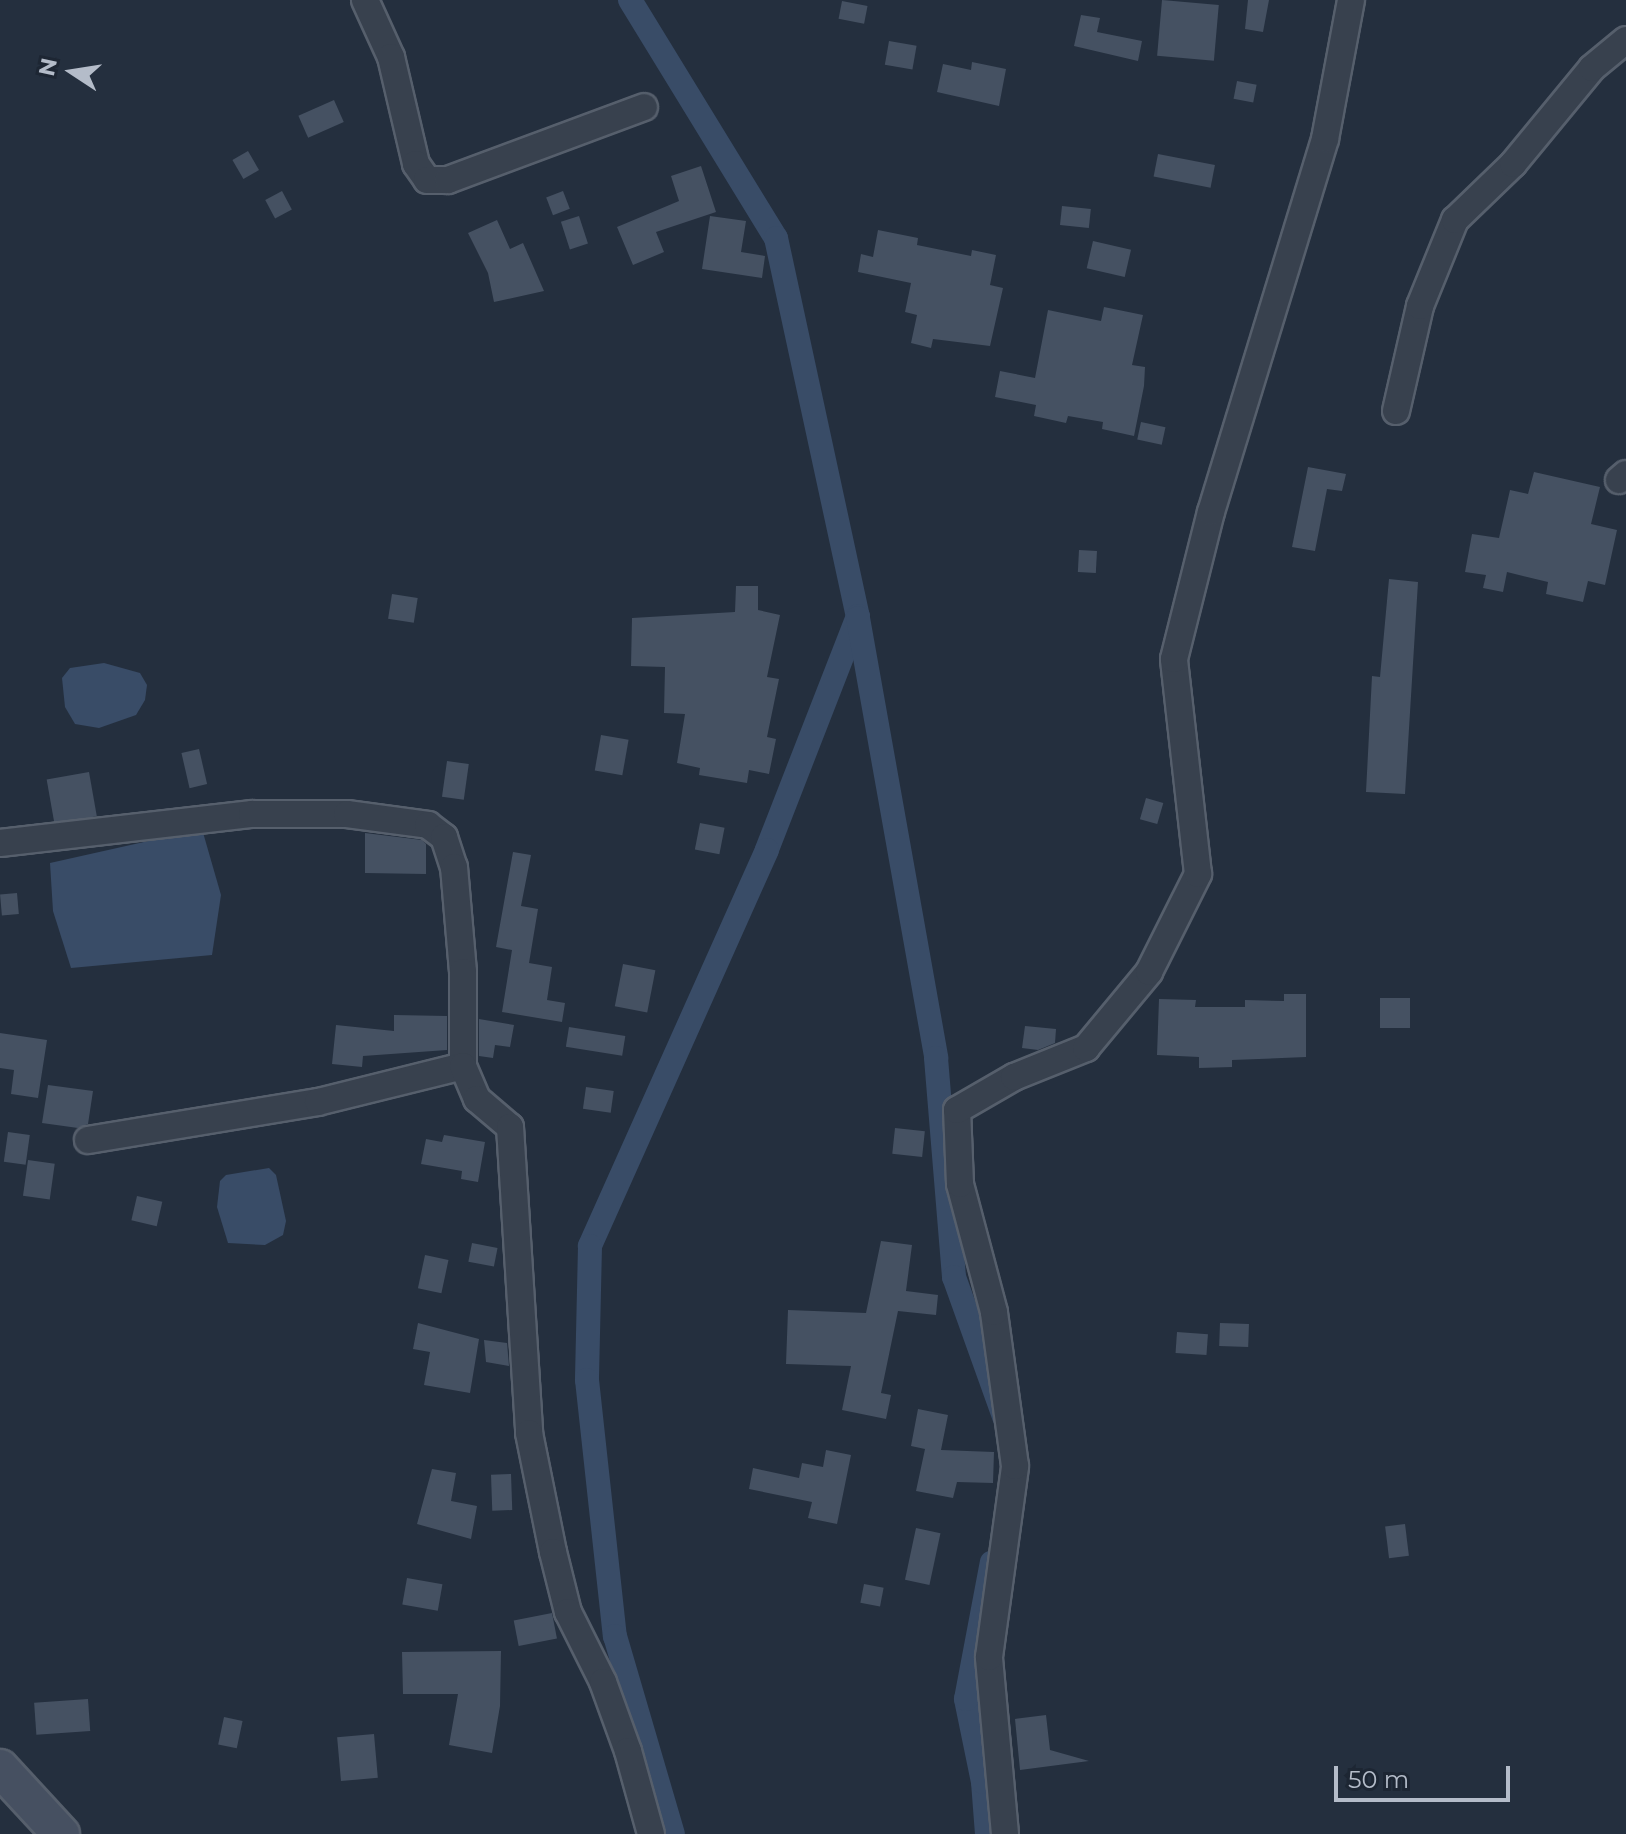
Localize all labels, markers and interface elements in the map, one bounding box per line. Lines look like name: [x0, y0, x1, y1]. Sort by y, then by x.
north arrow: [32, 32, 112, 112]
text: N: [33, 55, 63, 78]
scale bar: [1338, 1750, 1514, 1800]
text: 50 m: [1348, 1765, 1409, 1794]

